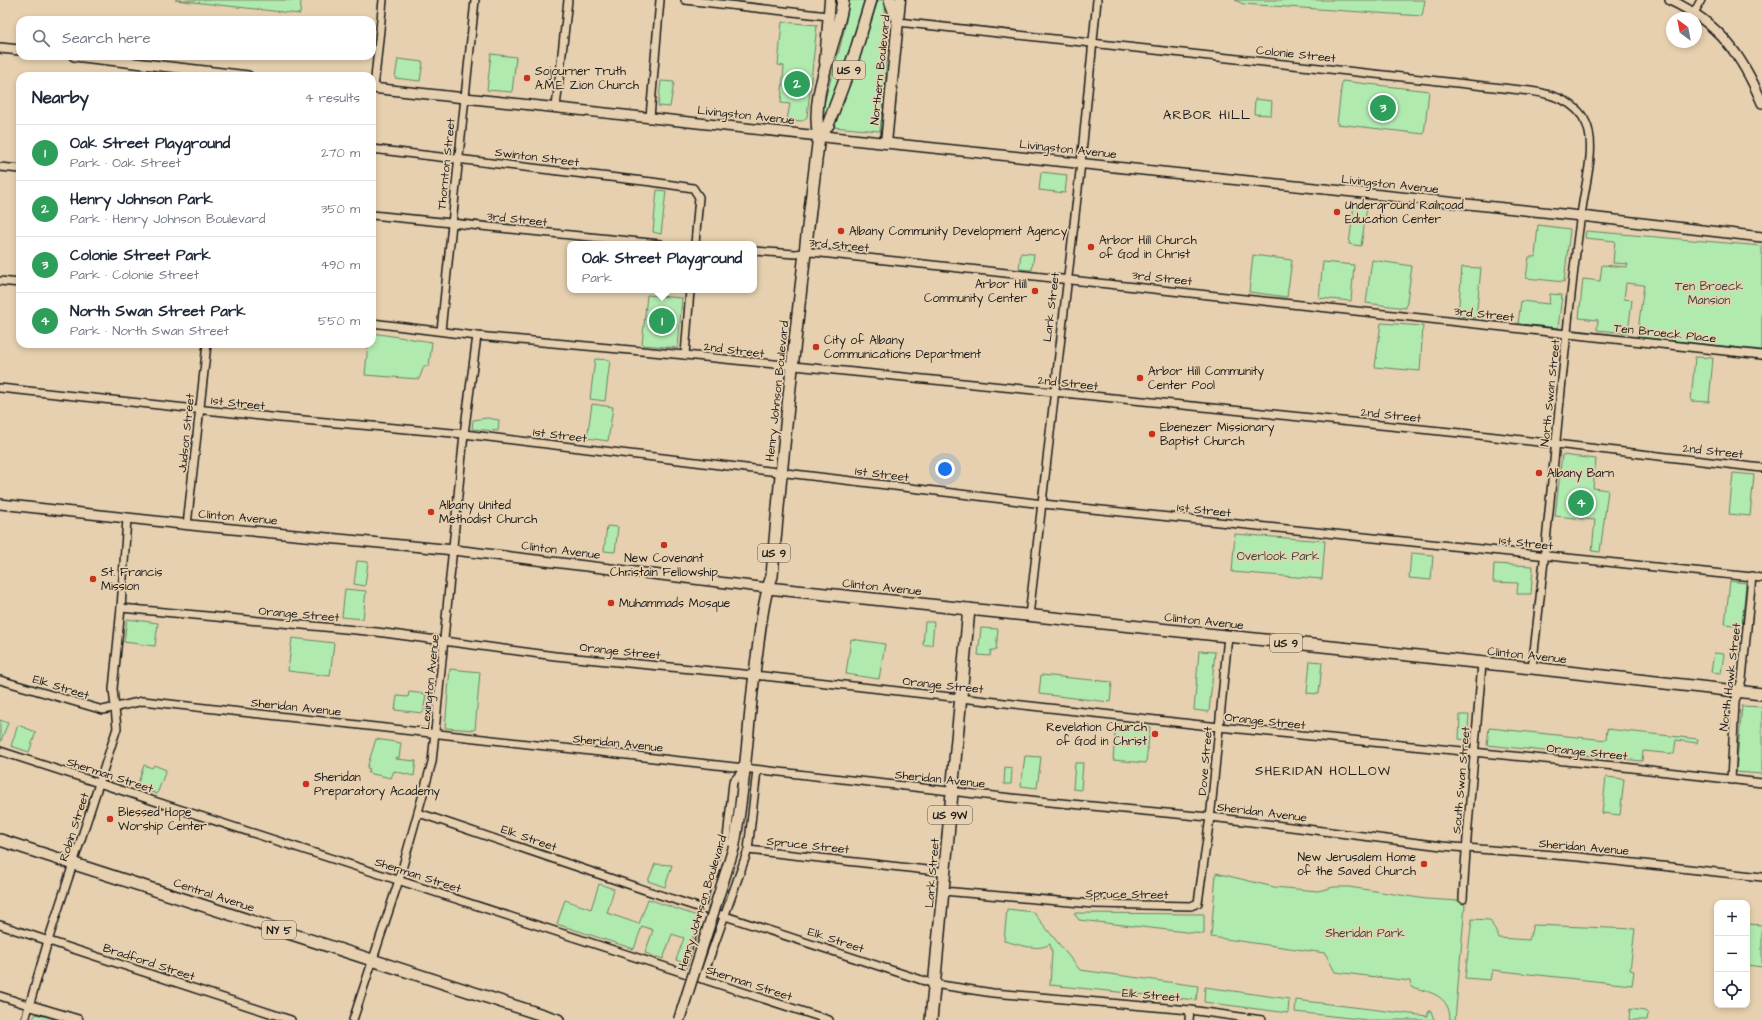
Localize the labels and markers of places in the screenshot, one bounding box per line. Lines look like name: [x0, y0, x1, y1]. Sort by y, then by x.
place label: Sojourner Truth A.M.E. Zion Church: [535, 63, 639, 94]
pin: 2: [784, 69, 810, 99]
marker: Sojourner Truth A.M.E. Zion Church: [522, 73, 532, 83]
pin: 3: [1370, 93, 1396, 123]
place label: Underground Railroad Education Center: [1345, 197, 1464, 228]
marker: Underground Railroad Education Center: [1332, 207, 1342, 217]
place label: Albany Community Development Agency: [849, 223, 1068, 241]
marker: Albany Community Development Agency: [836, 226, 846, 236]
place label: Arbor Hill Church of God in Christ: [1099, 232, 1197, 263]
marker: Arbor Hill Church of God in Christ: [1086, 242, 1096, 252]
place label: Arbor Hill Community Center: [924, 276, 1027, 308]
marker: Arbor Hill Community Center: [1030, 286, 1040, 296]
pin: 1: [649, 306, 675, 336]
place label: City of Albany Communications Department: [824, 332, 981, 363]
marker: City of Albany Communications Department: [811, 342, 821, 352]
place label: Arbor Hill Community Center Pool: [1148, 363, 1265, 394]
marker: Arbor Hill Community Center Pool: [1135, 373, 1145, 383]
place label: Ebenezer Missionary Baptist Church: [1160, 419, 1275, 450]
marker: Ebenezer Missionary Baptist Church: [1147, 429, 1157, 439]
place label: Albany Barn: [1547, 465, 1614, 483]
marker: Albany Barn: [1534, 468, 1544, 478]
pin: 4: [1568, 488, 1594, 518]
place label: Albany United Methodist Church: [439, 497, 537, 528]
marker: Albany United Methodist Church: [426, 507, 436, 517]
marker: New Covenant Christain Fellowship: [659, 540, 669, 550]
place label: New Covenant Christain Fellowship: [610, 550, 718, 581]
place label: St. Francis Mission: [101, 564, 163, 595]
marker: St. Francis Mission: [88, 574, 98, 584]
place label: Muhammads Mosque: [619, 595, 731, 612]
marker: Muhammads Mosque: [606, 598, 616, 608]
place label: Revelation Church of God in Christ: [1046, 719, 1147, 750]
marker: Revelation Church of God in Christ: [1150, 729, 1160, 739]
place label: Sheridan Preparatory Academy: [314, 769, 440, 801]
marker: Sheridan Preparatory Academy: [301, 779, 311, 789]
place label: Blessed Hope Worship Center: [118, 804, 207, 835]
marker: Blessed Hope Worship Center: [105, 814, 115, 824]
place label: New Jerusalem Home of the Saved Church: [1297, 849, 1416, 880]
marker: New Jerusalem Home of the Saved Church: [1419, 859, 1429, 869]

